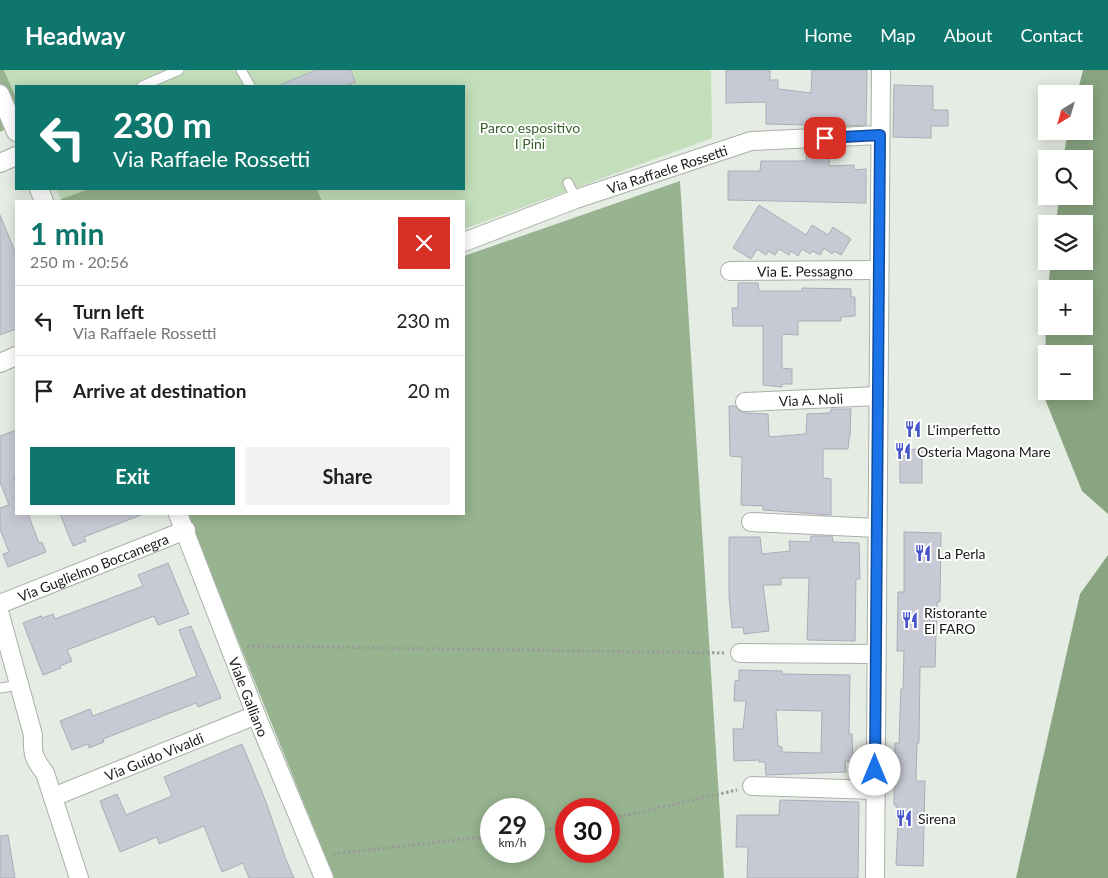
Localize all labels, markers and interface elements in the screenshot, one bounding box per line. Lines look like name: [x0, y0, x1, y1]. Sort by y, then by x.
text: Headway: [25, 21, 125, 50]
text: Home: [804, 24, 852, 46]
text: Map: [880, 24, 916, 46]
text: About: [944, 24, 993, 46]
text: Contact: [1021, 24, 1083, 46]
north arrow: [1038, 85, 1092, 140]
map controls: [1038, 85, 1093, 400]
text: 230 m: [113, 103, 212, 145]
icon: left: [30, 105, 95, 170]
pin: [804, 117, 846, 159]
park label: Parco espositivo I Pini: [480, 119, 580, 152]
icon: arrive: [811, 124, 839, 152]
street label: Via Raffaele Rossetti: [605, 141, 729, 197]
text: Via Raffaele Rossetti: [113, 145, 310, 172]
button: search: [1038, 150, 1093, 205]
text: 1 min: [30, 215, 104, 251]
button: layers: [1038, 215, 1093, 270]
button: close: [398, 217, 450, 269]
text: 250 m · 20:56: [30, 252, 129, 271]
street label: Via E. Pessagno: [757, 262, 853, 279]
button: +: [1038, 280, 1093, 335]
text: Turn left: [73, 300, 144, 323]
icon: left: [30, 307, 58, 335]
text: 230 m: [396, 309, 450, 332]
text: Via Raffaele Rossetti: [73, 323, 217, 342]
button: −: [1038, 345, 1093, 400]
icon: arrive: [30, 377, 58, 405]
text: Arrive at destination: [73, 379, 246, 402]
text: 20 m: [407, 379, 450, 402]
street label: Via A. Noli: [778, 389, 844, 409]
restaurant icon: L'imperfetto: [903, 419, 923, 439]
place label: L'imperfetto: [927, 421, 1000, 438]
restaurant icon: Osteria Magona Mare: [893, 441, 913, 461]
place label: Osteria Magona Mare: [917, 443, 1051, 460]
button: Exit: [30, 447, 235, 505]
button: Share: [245, 447, 450, 505]
street label: Via Guglielmo Boccanegra: [15, 529, 171, 605]
restaurant icon: La Perla: [913, 543, 933, 563]
place label: La Perla: [937, 545, 986, 562]
place label: Ristorante El FARO: [924, 604, 987, 637]
restaurant icon: Ristorante El FARO: [900, 610, 920, 630]
street label: Viale Galliano: [226, 654, 272, 739]
street label: Via Guido Vivaldi: [102, 729, 206, 784]
position arrow: [848, 743, 900, 795]
speed limit sign: 30: [555, 798, 620, 863]
restaurant icon: Sirena: [894, 808, 914, 828]
text: 29: [498, 809, 527, 839]
place label: Sirena: [918, 810, 956, 827]
text: km/h: [498, 835, 527, 850]

